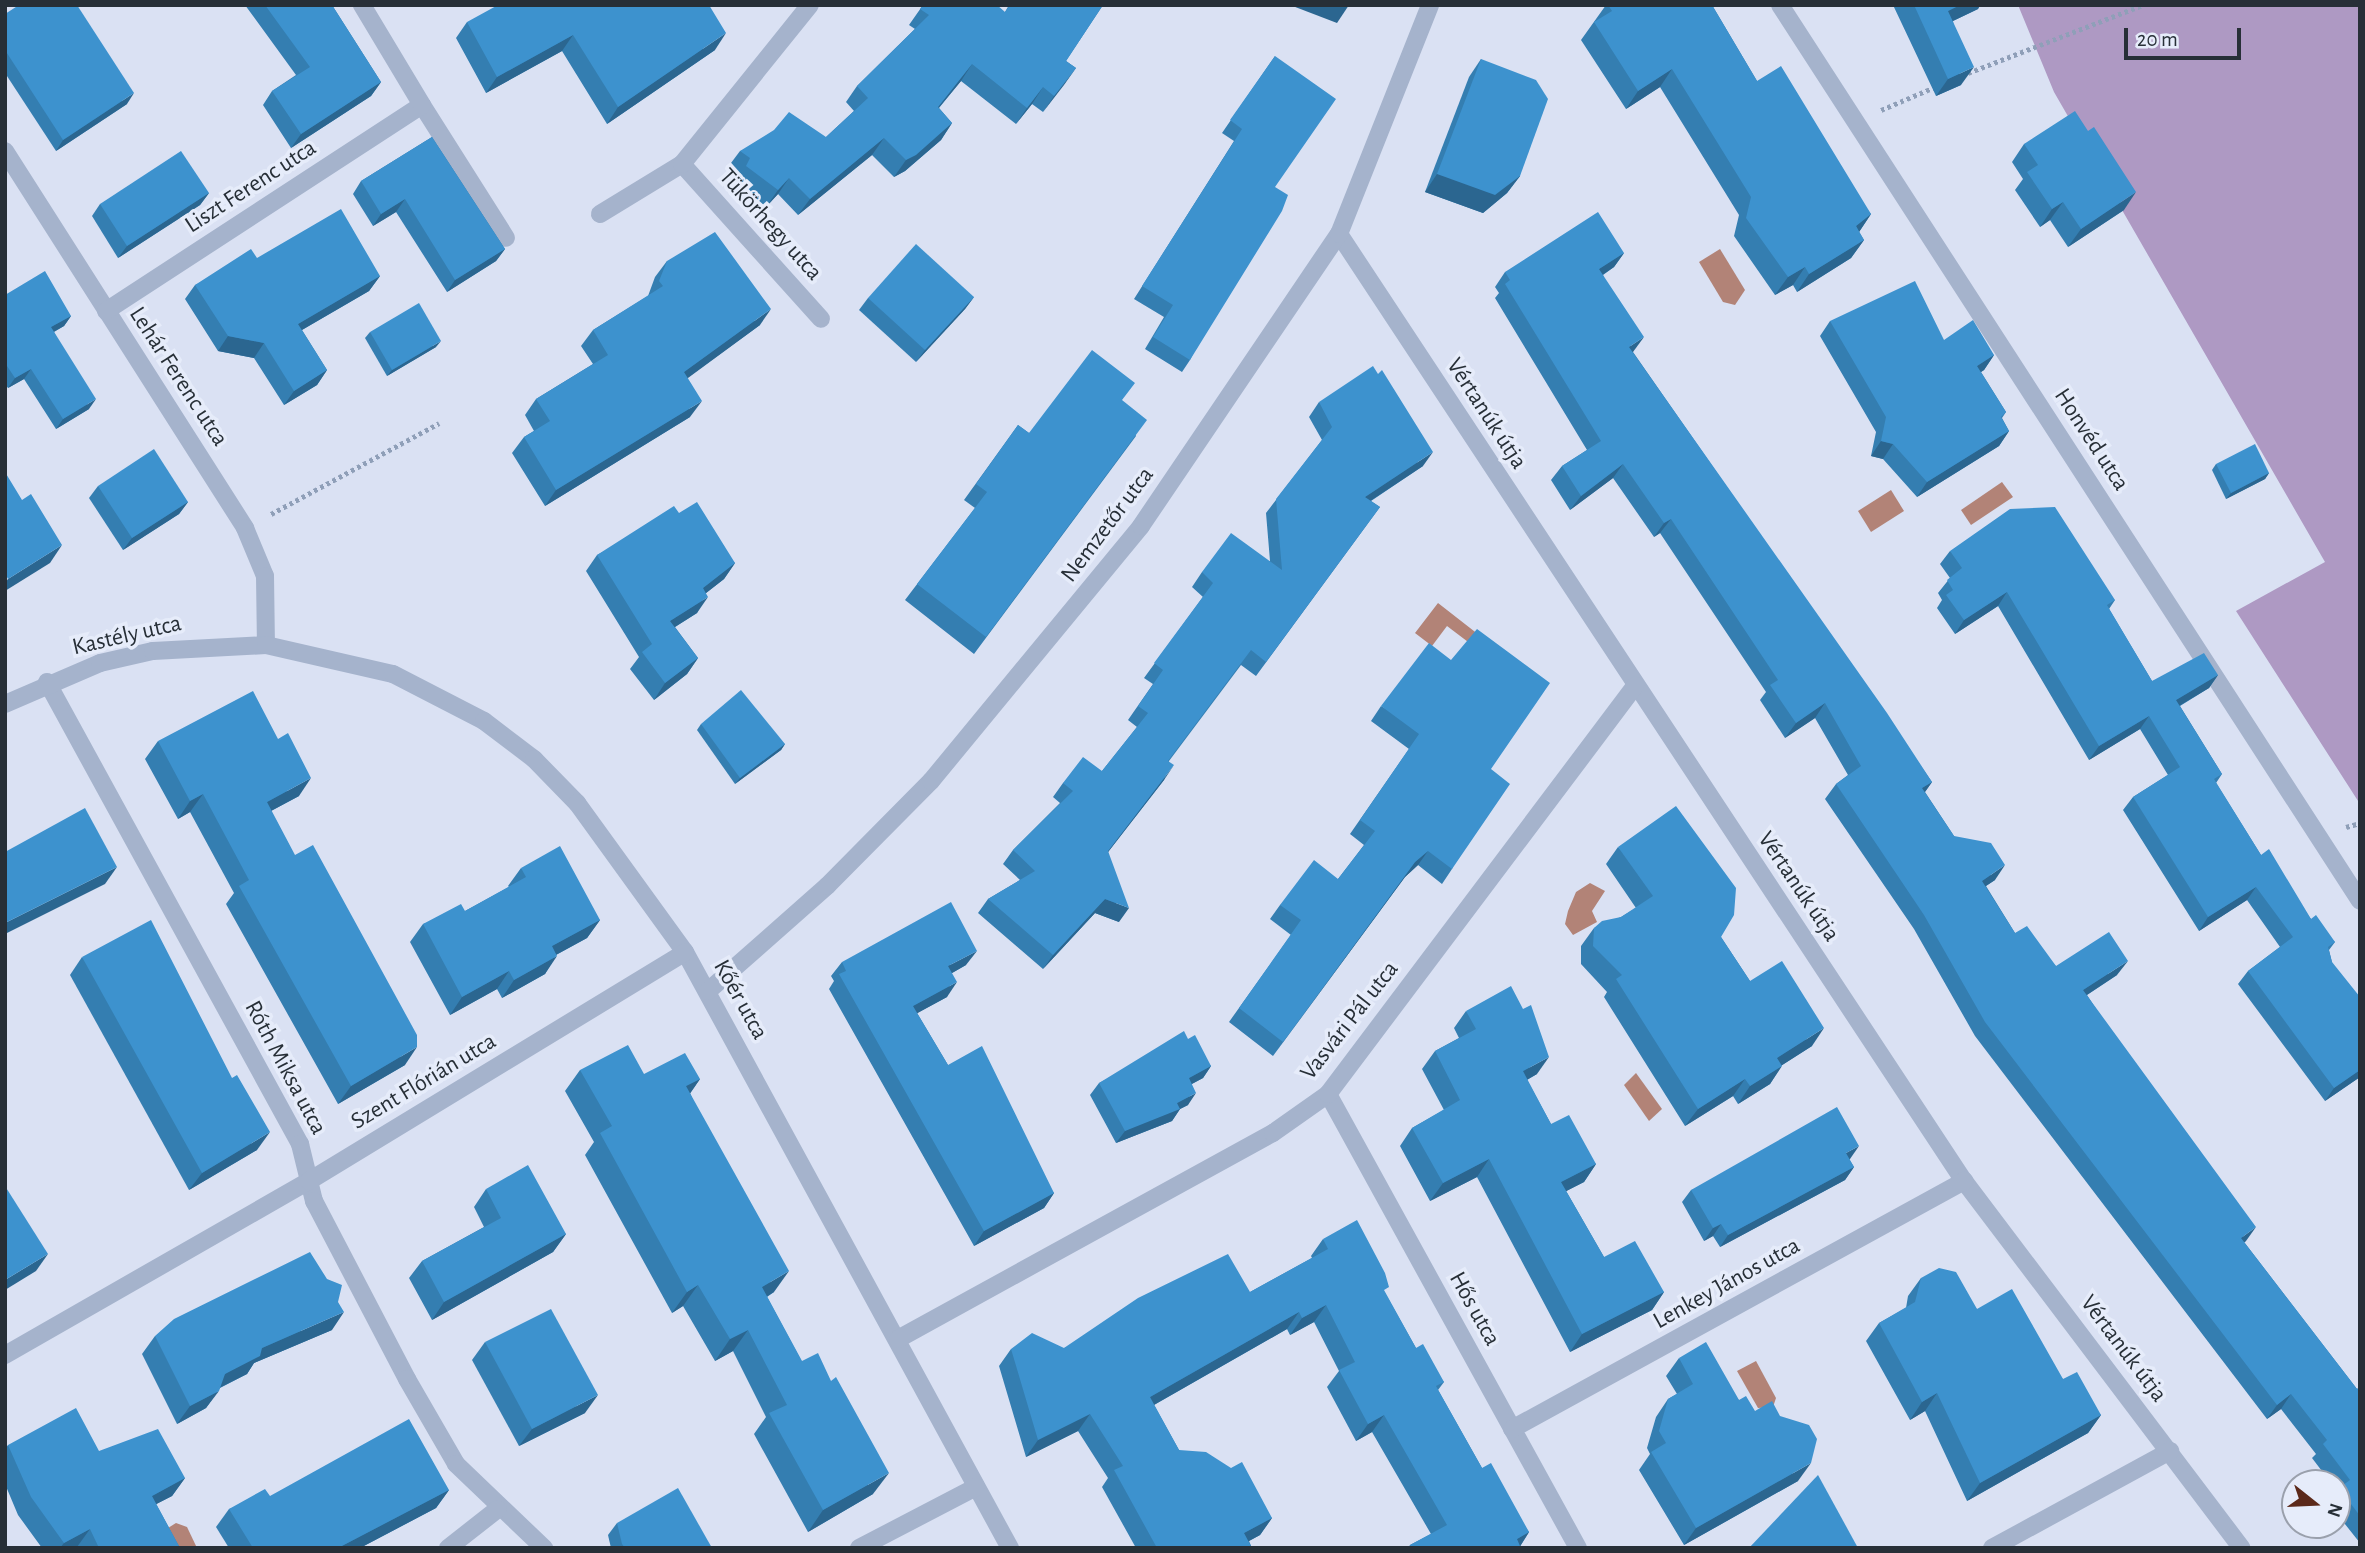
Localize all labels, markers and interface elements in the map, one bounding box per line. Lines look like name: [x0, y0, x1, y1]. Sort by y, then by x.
scale bar: [2127, 14, 2244, 58]
text: 20 m: [2137, 29, 2178, 50]
street label: Liszt Ferenc utca: [180, 134, 322, 240]
street label: Tükörhegy utca: [712, 163, 828, 287]
street label: Lehár Ferenc utca: [122, 302, 234, 452]
street label: Vértanúk útja: [1439, 353, 1533, 475]
street label: Honvéd utca: [2047, 383, 2135, 497]
street label: Nemzetőr utca: [1055, 462, 1161, 588]
street label: Kastély utca: [70, 609, 184, 663]
street label: Vértanúk útja: [1751, 826, 1845, 948]
street label: Kőér utca: [706, 955, 774, 1045]
street label: Vasvári Pál utca: [1295, 956, 1405, 1086]
street label: Róth Miksa utca: [238, 996, 332, 1140]
street label: Szent Flórián utca: [346, 1027, 502, 1137]
street label: Lenkey János utca: [1649, 1232, 1805, 1336]
street label: Hős utca: [1442, 1267, 1506, 1351]
street label: Vértanúk útja: [2073, 1290, 2173, 1408]
north arrow: [2281, 1469, 2351, 1539]
text: N: [2323, 1501, 2346, 1519]

